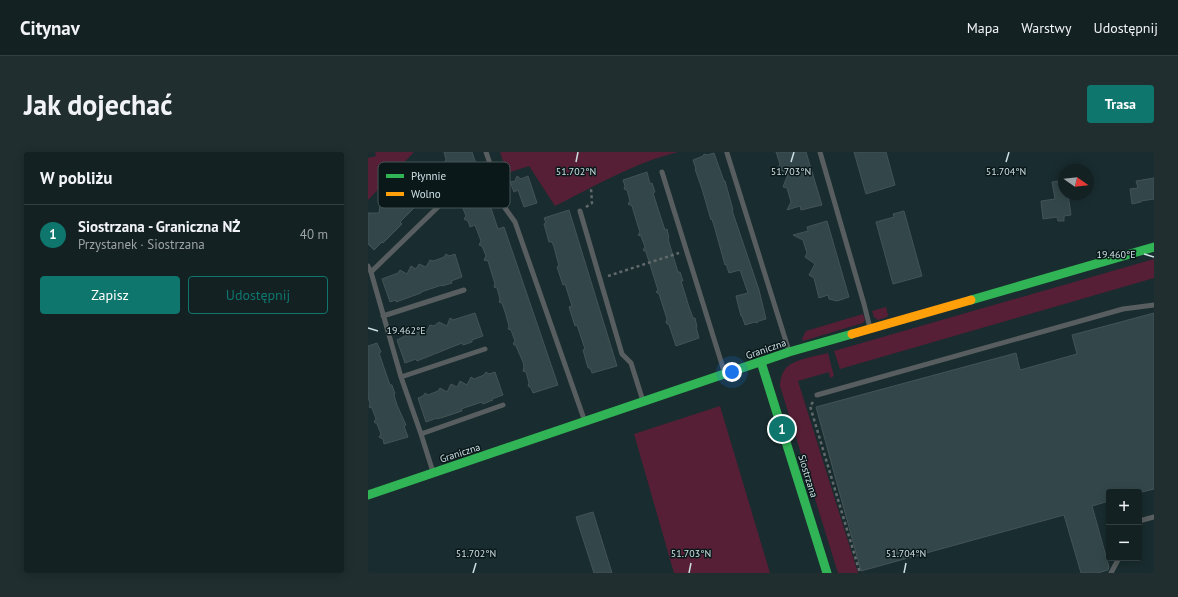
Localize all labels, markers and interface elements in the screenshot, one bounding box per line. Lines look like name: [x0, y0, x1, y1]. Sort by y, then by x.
text: Citynav: [20, 16, 80, 40]
text: Mapa: [967, 19, 999, 37]
text: Warstwy: [1021, 19, 1072, 37]
text: Udostępnij: [1094, 19, 1158, 37]
button: Trasa: [1087, 85, 1154, 123]
text: Jak dojechać: [24, 86, 172, 123]
legend: [378, 162, 510, 208]
north arrow: [1058, 164, 1094, 200]
text: 51.702°N: [556, 165, 596, 178]
text: 51.703°N: [771, 165, 811, 178]
text: 51.704°N: [986, 165, 1026, 178]
text: W pobliżu: [40, 167, 112, 189]
text: Płynnie: [411, 169, 446, 183]
text: Wolno: [411, 187, 441, 201]
text: Siostrzana - Graniczna NŻ: [78, 217, 240, 236]
text: 1: [49, 226, 57, 243]
text: 40 m: [300, 226, 328, 243]
text: Przystanek · Siostrzana: [78, 236, 205, 253]
text: 19.460°E: [1097, 248, 1136, 261]
button: Zapisz: [40, 276, 180, 314]
button: Udostępnij: [188, 276, 328, 314]
text: 19.462°E: [387, 324, 426, 337]
street label: Graniczna: [744, 336, 788, 362]
your location: [722, 362, 742, 382]
pin: 1: [769, 414, 795, 444]
street label: Graniczna: [438, 440, 482, 466]
street label: Siostrzana: [795, 453, 821, 499]
map controls: [1106, 489, 1142, 561]
button: +: [1106, 489, 1142, 525]
button: −: [1106, 525, 1142, 561]
text: 51.702°N: [456, 547, 496, 560]
text: 51.703°N: [671, 547, 711, 560]
text: 51.704°N: [886, 547, 926, 560]

